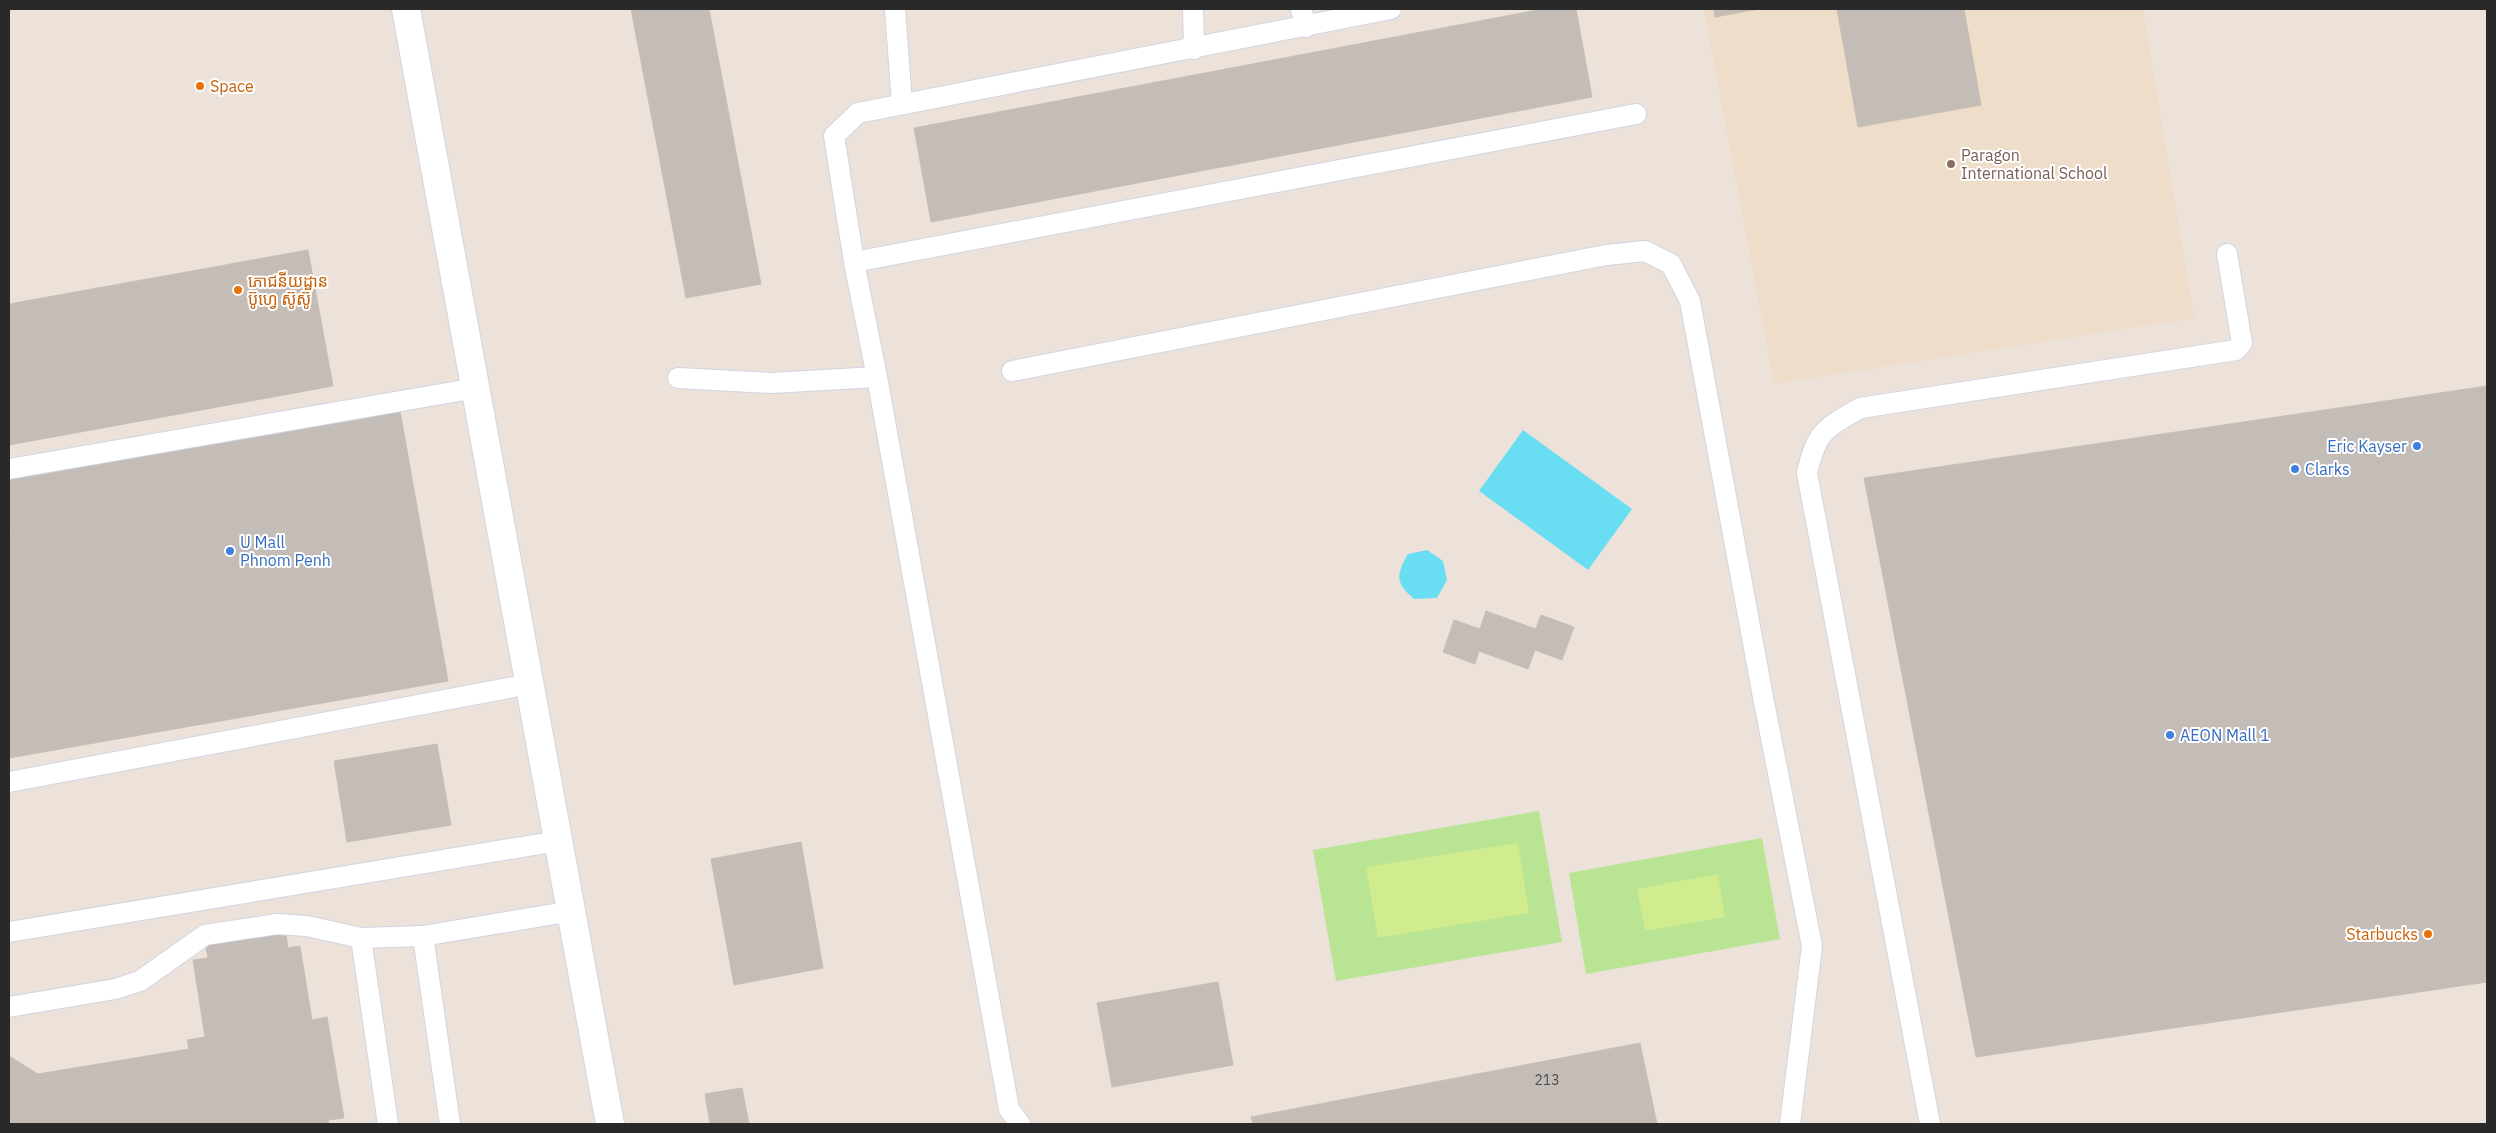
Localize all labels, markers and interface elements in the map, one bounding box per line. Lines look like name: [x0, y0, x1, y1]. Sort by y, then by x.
place label: Space: [210, 76, 254, 96]
marker: Space: [194, 80, 206, 92]
place label: Paragon International School: [1961, 145, 2107, 183]
marker: Paragon International School: [1945, 158, 1957, 170]
place label: ភោជនីយដ្ឋាន ប៊ូហ្វេ ស៊ូស៊ូ: [248, 271, 328, 309]
marker: ភោជនីយដ្ឋាន ប៊ូហ្វេ ស៊ូស៊ូ: [232, 284, 244, 296]
place label: Eric Kayser: [2327, 436, 2407, 456]
marker: Eric Kayser: [2411, 440, 2423, 452]
place label: Clarks: [2305, 459, 2350, 479]
marker: Clarks: [2289, 463, 2301, 475]
place label: U Mall Phnom Penh: [240, 532, 331, 570]
marker: U Mall Phnom Penh: [224, 545, 236, 557]
place label: AEON Mall 1: [2180, 725, 2270, 745]
marker: AEON Mall 1: [2164, 729, 2176, 741]
place label: Starbucks: [2346, 924, 2418, 944]
marker: Starbucks: [2422, 928, 2434, 940]
house number: 213: [1534, 1071, 1560, 1089]

